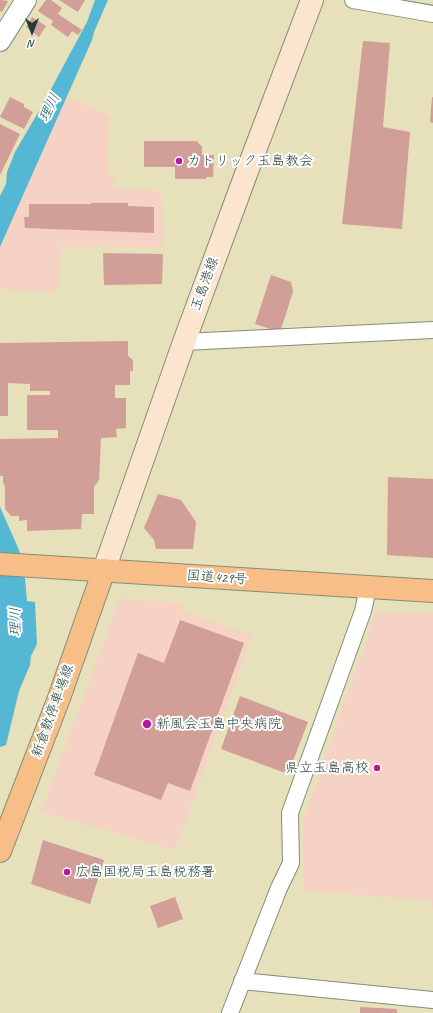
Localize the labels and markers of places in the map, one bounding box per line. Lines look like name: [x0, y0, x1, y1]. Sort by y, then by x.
place label: カトリック玉島教会: [187, 153, 313, 169]
marker: カトリック玉島教会: [174, 156, 184, 166]
place label: 新風会玉島中央病院: [156, 716, 282, 732]
marker: 新風会玉島中央病院: [141, 718, 153, 730]
place label: 県立玉島高校: [285, 760, 369, 776]
marker: 県立玉島高校: [372, 763, 382, 773]
place label: 広島国税局玉島税務署: [75, 864, 215, 880]
marker: 広島国税局玉島税務署: [62, 867, 72, 877]

